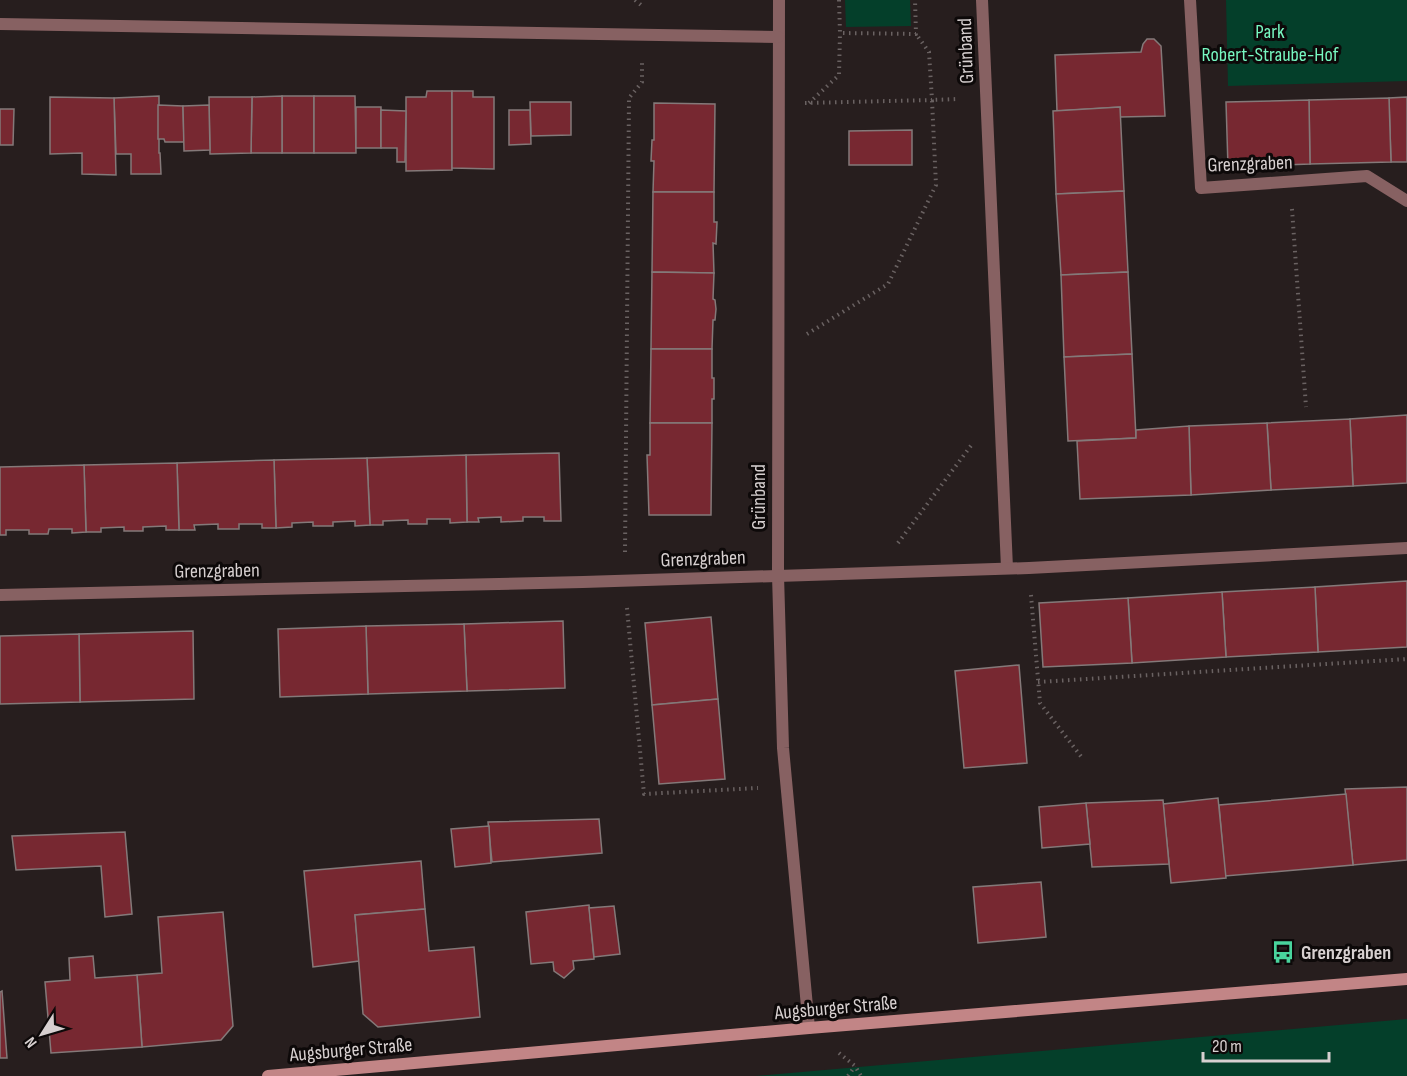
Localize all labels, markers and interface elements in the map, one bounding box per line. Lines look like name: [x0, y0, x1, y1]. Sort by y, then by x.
street label: Grünband: [953, 18, 979, 84]
park label: Park Robert-Straube-Hof: [1202, 20, 1339, 67]
street label: Grenzgraben: [1207, 151, 1293, 177]
street label: Grünband: [747, 464, 771, 530]
street label: Grenzgraben: [660, 546, 746, 572]
street label: Grenzgraben: [174, 558, 260, 584]
bus stop icon: Grenzgraben: [1270, 939, 1296, 965]
place label: Grenzgraben: [1301, 941, 1391, 965]
street label: Augsburger Straße: [773, 991, 898, 1025]
north arrow: [12, 1004, 72, 1064]
scale bar: [1203, 1025, 1329, 1063]
text: N: [21, 1033, 41, 1051]
street label: Augsburger Straße: [288, 1033, 413, 1067]
text: 20 m: [1212, 1036, 1242, 1057]

